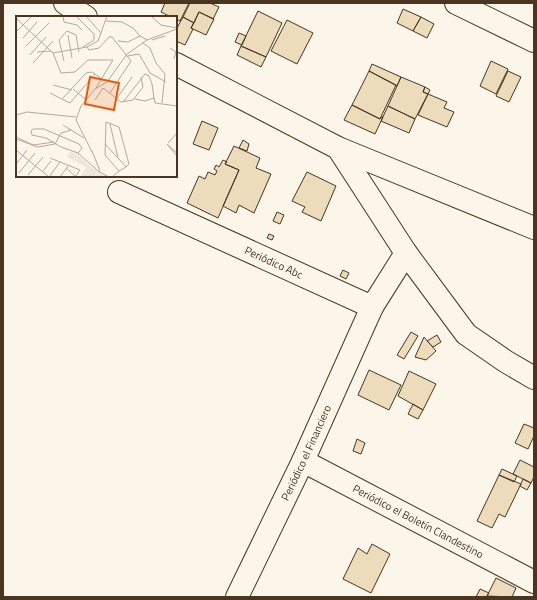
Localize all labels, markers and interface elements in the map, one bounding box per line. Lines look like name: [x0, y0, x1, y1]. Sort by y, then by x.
inset map: [16, 16, 177, 177]
street label: Periódico Abc: [242, 242, 306, 283]
street label: Periódico el Financiero: [277, 402, 335, 503]
street label: Periódico el Boletín Clandestino: [350, 480, 487, 562]

